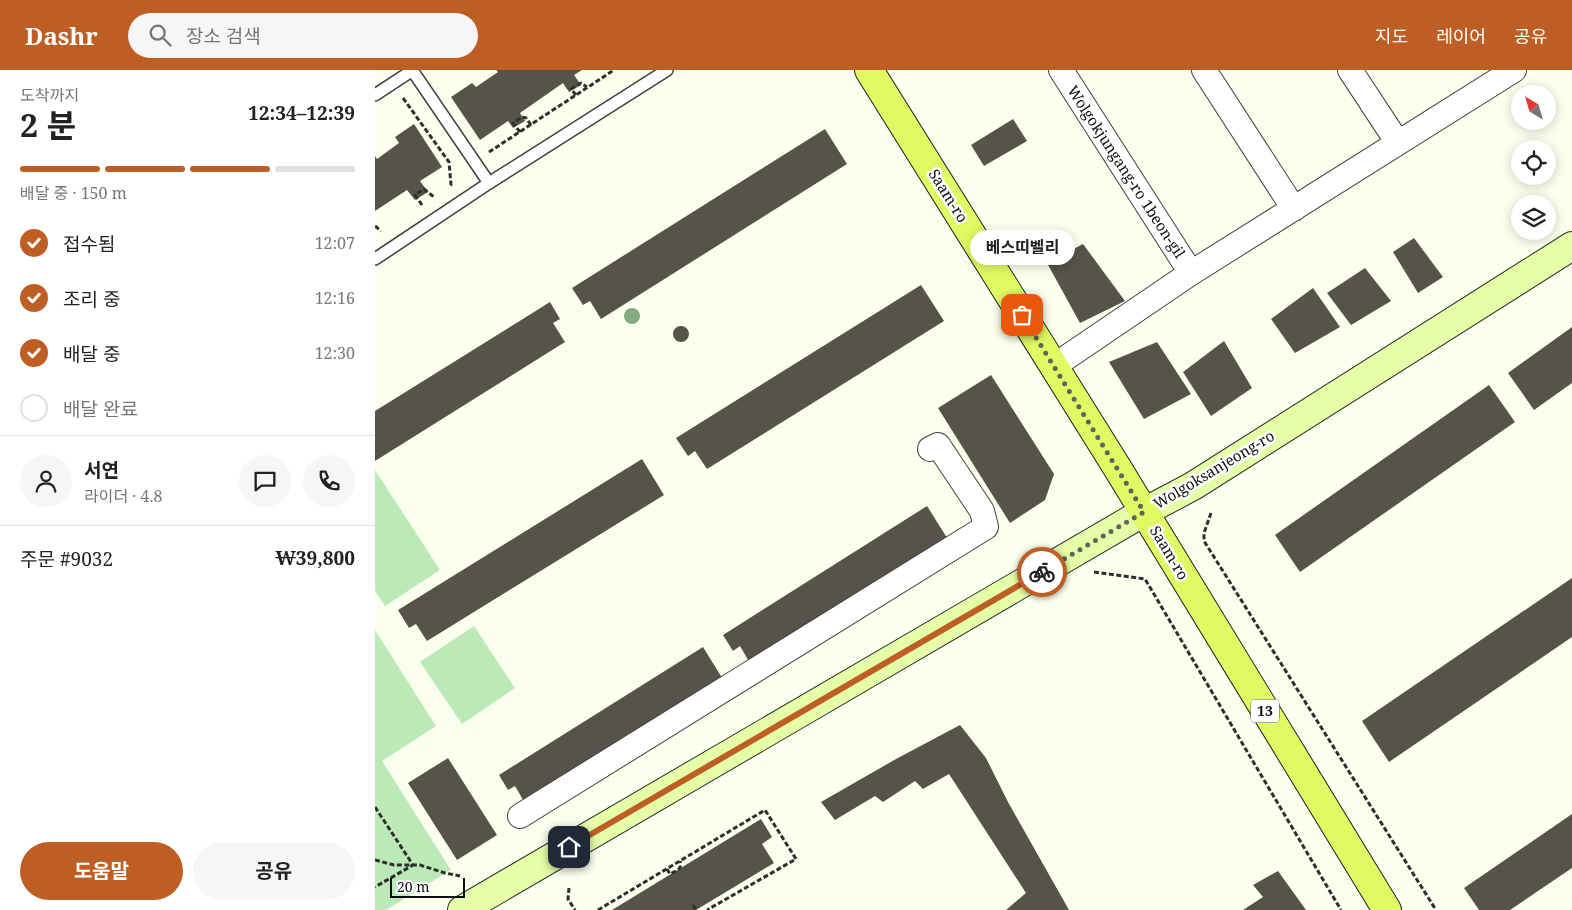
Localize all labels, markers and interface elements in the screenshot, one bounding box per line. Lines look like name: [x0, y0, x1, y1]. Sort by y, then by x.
search box: [128, 13, 478, 58]
text: Dashr: [25, 19, 98, 52]
icon: search: [146, 21, 174, 49]
text: 장소 검색: [186, 23, 261, 49]
text: 지도: [1375, 24, 1408, 48]
text: 레이어: [1436, 24, 1486, 48]
text: 공유: [1514, 24, 1547, 48]
street label: Wolgokjungang-ro 1beon-gil: [1063, 81, 1190, 262]
text: 도착까지: [20, 84, 79, 106]
north arrow: [1511, 85, 1556, 130]
map controls: [1511, 85, 1556, 240]
text: 12:34–12:39: [248, 100, 355, 126]
text: 2 분: [20, 103, 76, 146]
button: locate: [1511, 140, 1556, 185]
street label: Saam-ro: [925, 165, 973, 226]
text: 배달 중 · 150 m: [20, 182, 127, 204]
button: layers: [1511, 195, 1556, 240]
icon: check: [20, 229, 48, 257]
callout: 베스띠벨리: [969, 230, 1075, 265]
text: 접수됨: [63, 231, 115, 257]
text: 12:07: [315, 232, 355, 254]
text: 베스띠벨리: [986, 236, 1059, 258]
icon: check: [20, 284, 48, 312]
text: 조리 중: [63, 286, 120, 312]
text: 12:16: [315, 287, 355, 309]
pin: [1001, 294, 1043, 336]
icon: bag: [1008, 301, 1036, 329]
icon: check: [20, 339, 48, 367]
text: 배달 중: [63, 341, 120, 367]
text: 12:30: [315, 342, 355, 364]
text: 배달 완료: [63, 396, 138, 422]
street label: Wolgoksanjeong-ro: [1149, 425, 1278, 513]
button: person: [20, 455, 72, 507]
button: chat: [239, 455, 291, 507]
button: phone: [303, 455, 355, 507]
text: 서연: [84, 457, 119, 483]
text: 라이더 · 4.8: [84, 485, 162, 507]
street label: Saam-ro: [1146, 522, 1194, 583]
text: ₩39,800: [275, 545, 355, 571]
text: 주문 #9032: [20, 546, 113, 572]
courier: [1017, 547, 1067, 597]
icon: bike: [1028, 558, 1056, 586]
road number: 13: [1251, 700, 1279, 722]
pin: [548, 826, 590, 868]
icon: home: [555, 833, 583, 861]
button: 도움말: [20, 842, 183, 900]
button: 공유: [193, 842, 355, 900]
scale bar: [390, 875, 465, 898]
text: 20 m: [397, 877, 430, 896]

